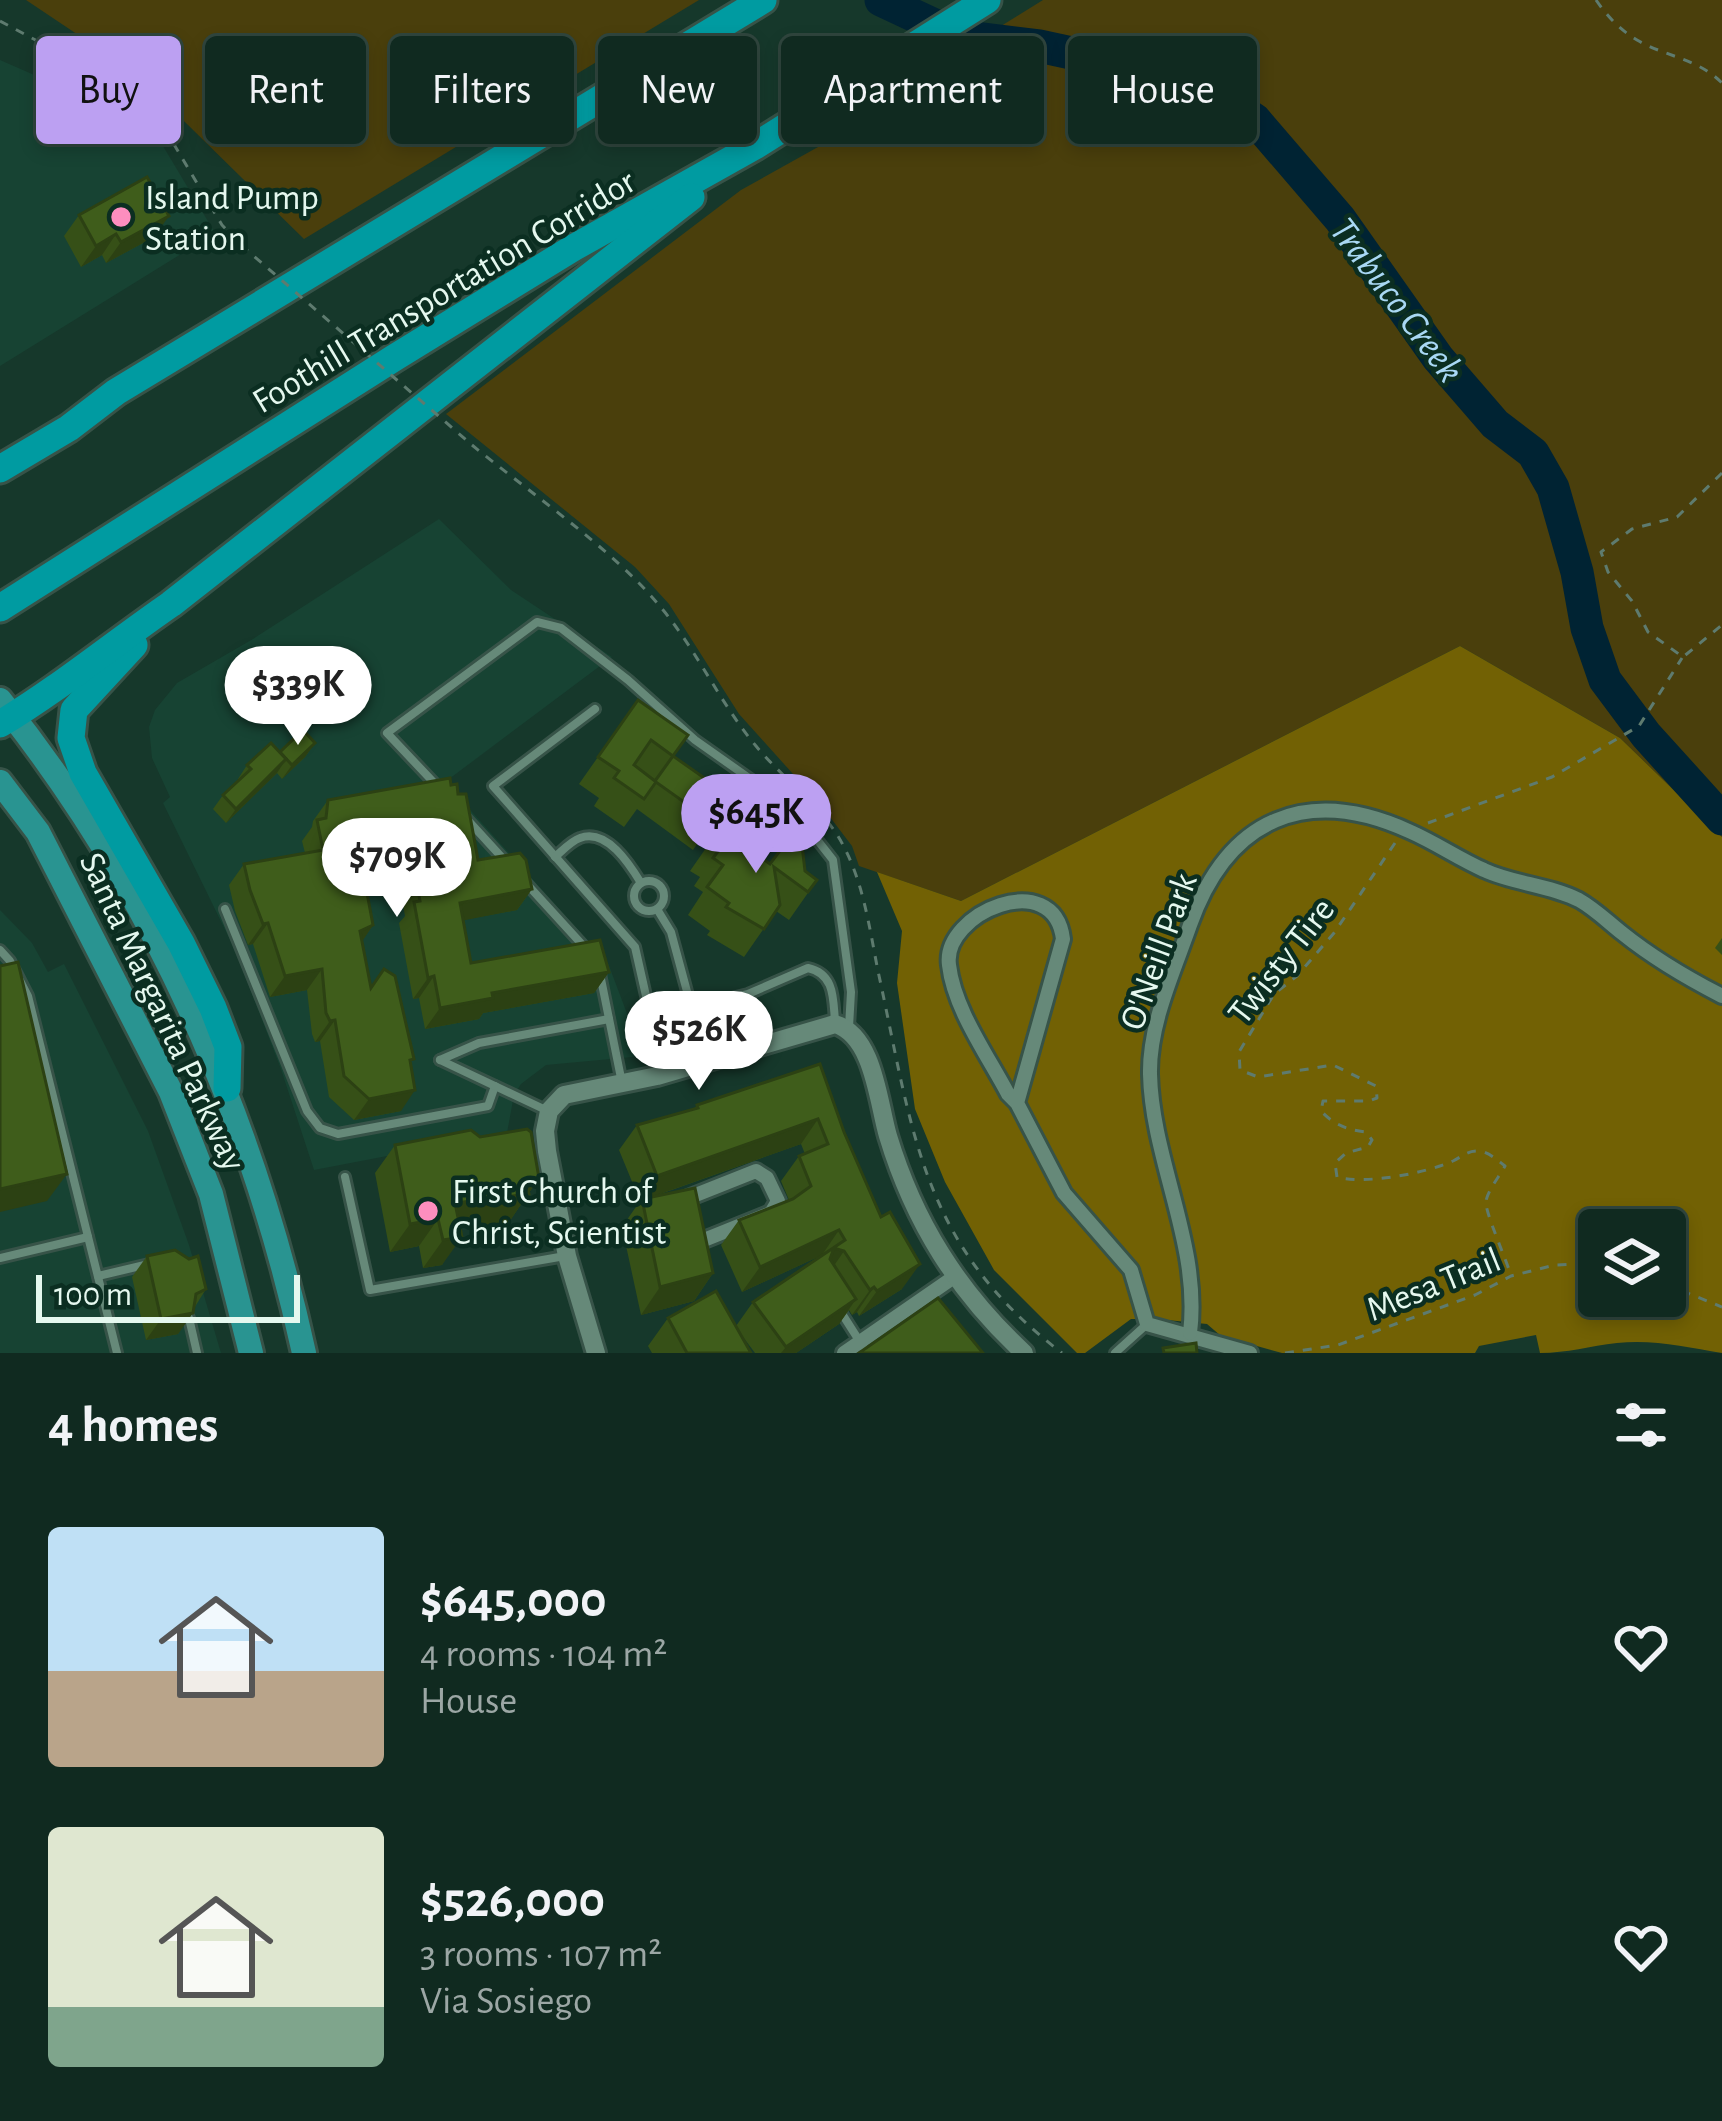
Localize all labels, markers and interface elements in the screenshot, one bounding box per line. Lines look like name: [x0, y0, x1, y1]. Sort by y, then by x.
chip: Buy: [36, 36, 181, 144]
chip: Rent: [205, 36, 366, 144]
chip: Filters: [390, 36, 574, 144]
chip: New: [598, 36, 757, 144]
chip: Apartment: [781, 36, 1044, 144]
chip: House: [1068, 36, 1257, 144]
street label: Foothill Transportation Corridor: [246, 163, 642, 420]
place label: Island Pump Station: [145, 180, 319, 257]
marker: Island Pump Station: [108, 204, 134, 230]
water label: Trabuco Creek: [1322, 211, 1470, 390]
pin: $339K: [214, 646, 382, 748]
text: $339K: [252, 665, 344, 704]
pin: $645K: [672, 774, 840, 876]
text: $645K: [708, 793, 804, 832]
pin: $709K: [313, 818, 481, 920]
text: $709K: [349, 837, 445, 876]
street label: Santa Margarita Parkway: [73, 847, 252, 1176]
street label: O'Neill Park: [1114, 868, 1204, 1035]
street label: Twisty Tire: [1222, 891, 1342, 1031]
pin: $526K: [615, 991, 783, 1093]
text: $526K: [652, 1010, 746, 1049]
place label: First Church of Christ, Scientist: [452, 1174, 667, 1251]
marker: First Church of Christ, Scientist: [415, 1198, 441, 1224]
map controls: [1578, 1209, 1686, 1317]
button: layers: [1578, 1209, 1686, 1317]
street label: Mesa Trail: [1362, 1242, 1506, 1328]
scale bar: [36, 1269, 300, 1322]
text: 100 m: [54, 1279, 132, 1312]
icon: filters: [1608, 1392, 1674, 1458]
text: 4 homes: [48, 1400, 218, 1451]
icon: home: [144, 1575, 288, 1719]
text: $645,000: [420, 1575, 607, 1626]
icon: heart: [1608, 1614, 1674, 1680]
text: 4 rooms · 104 m²: [420, 1635, 667, 1674]
text: House: [420, 1682, 517, 1721]
icon: home: [144, 1875, 288, 2019]
text: $526,000: [420, 1875, 605, 1926]
icon: heart: [1608, 1914, 1674, 1980]
text: 3 rooms · 107 m²: [420, 1935, 662, 1974]
text: Via Sosiego: [420, 1982, 592, 2021]

